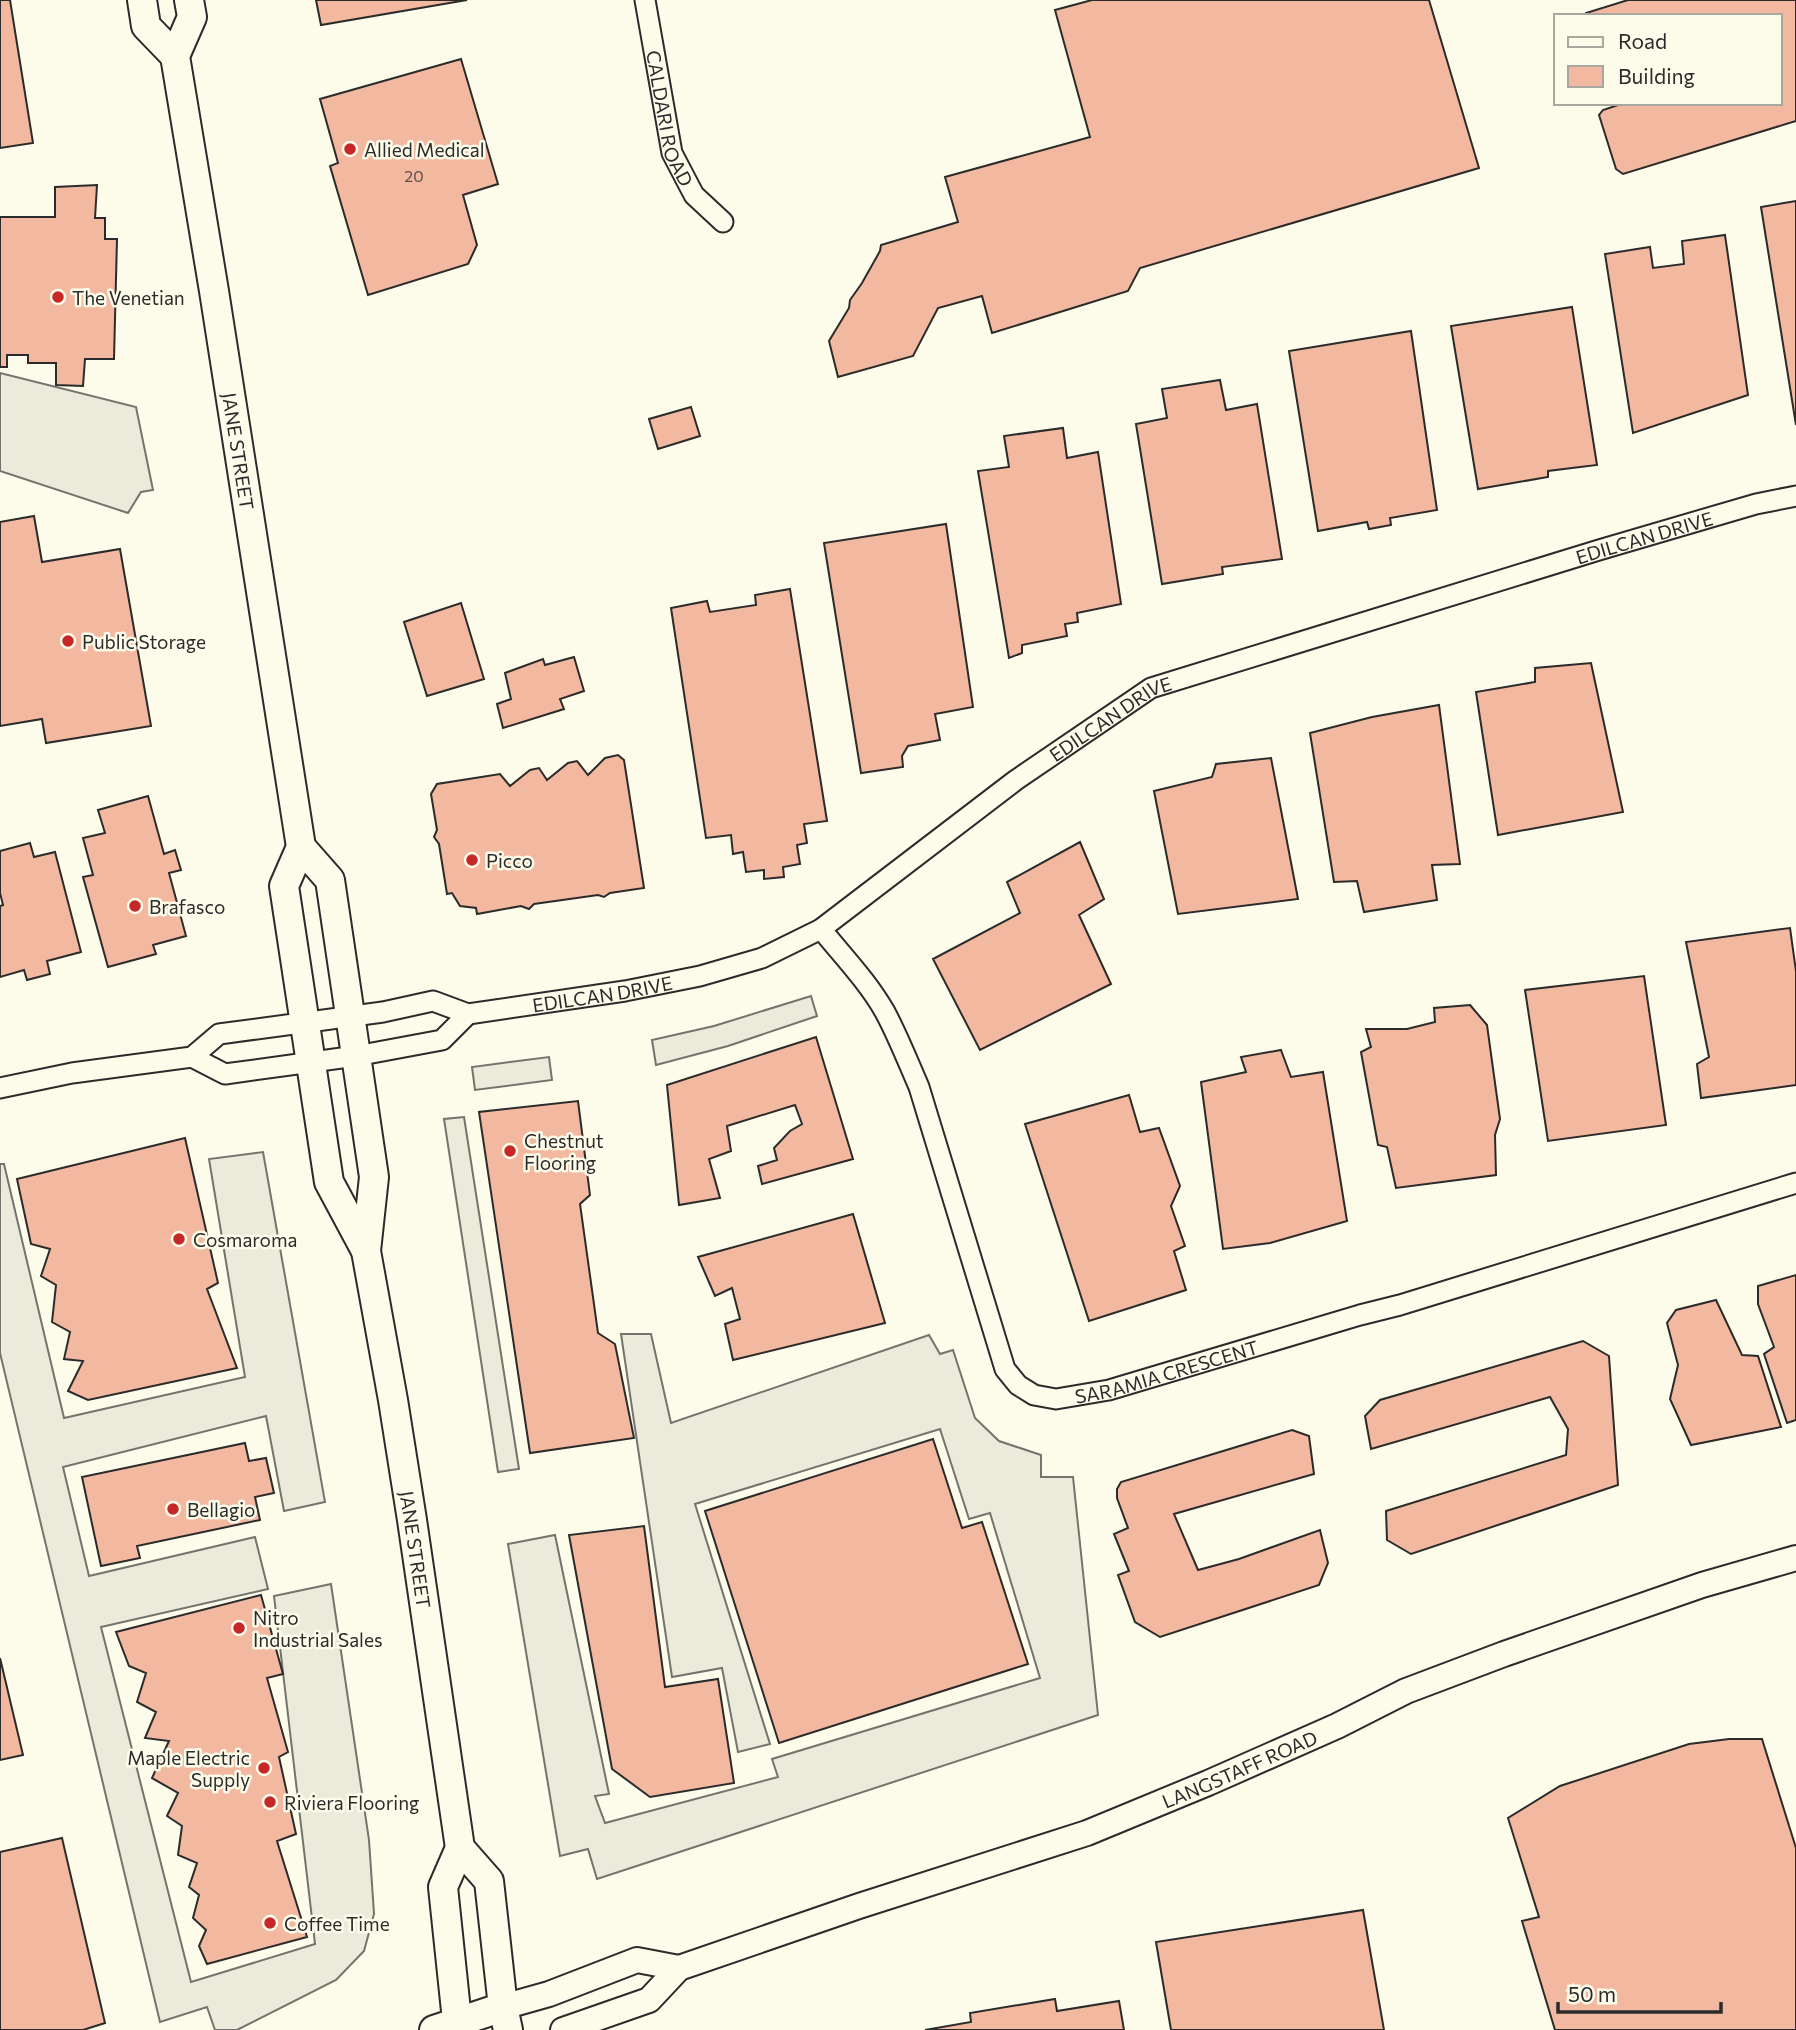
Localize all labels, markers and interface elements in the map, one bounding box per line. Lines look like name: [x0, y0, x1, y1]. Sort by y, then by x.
legend: [1554, 14, 1782, 105]
text: Road: [1618, 28, 1667, 53]
street label: CALDARI ROAD: [643, 48, 699, 190]
text: Building: [1618, 63, 1695, 88]
place label: Allied Medical: [364, 138, 484, 161]
marker: Allied Medical: [342, 141, 358, 157]
house number: 20: [404, 166, 424, 185]
place label: The Venetian: [72, 286, 185, 309]
marker: The Venetian: [50, 289, 66, 305]
street label: JANE STREET: [219, 391, 260, 511]
street label: EDILCAN DRIVE: [1573, 506, 1715, 568]
place label: Public Storage: [82, 630, 206, 653]
marker: Public Storage: [60, 633, 76, 649]
street label: EDILCAN DRIVE: [1044, 671, 1174, 766]
place label: Picco: [486, 849, 533, 872]
marker: Picco: [464, 852, 480, 868]
place label: Brafasco: [149, 895, 225, 918]
marker: Brafasco: [127, 898, 143, 914]
street label: EDILCAN DRIVE: [531, 970, 674, 1016]
place label: Chestnut Flooring: [524, 1129, 604, 1174]
marker: Chestnut Flooring: [502, 1143, 518, 1159]
place label: Cosmaroma: [193, 1228, 297, 1251]
marker: Cosmaroma: [171, 1231, 187, 1247]
street label: SARAMIA CRESCENT: [1073, 1335, 1261, 1407]
street label: JANE STREET: [396, 1489, 436, 1610]
place label: Bellagio: [187, 1498, 255, 1521]
marker: Bellagio: [165, 1501, 181, 1517]
place label: Nitro Industrial Sales: [253, 1606, 383, 1651]
marker: Nitro Industrial Sales: [231, 1620, 247, 1636]
street label: LANGSTAFF ROAD: [1158, 1725, 1320, 1812]
place label: Maple Electric Supply: [127, 1746, 250, 1791]
marker: Maple Electric Supply: [256, 1760, 272, 1776]
place label: Riviera Flooring: [284, 1791, 419, 1814]
marker: Riviera Flooring: [262, 1794, 278, 1810]
place label: Coffee Time: [284, 1912, 390, 1935]
marker: Coffee Time: [262, 1915, 278, 1931]
scale bar: [1558, 1970, 1721, 2014]
text: 50 m: [1568, 1981, 1616, 2006]

